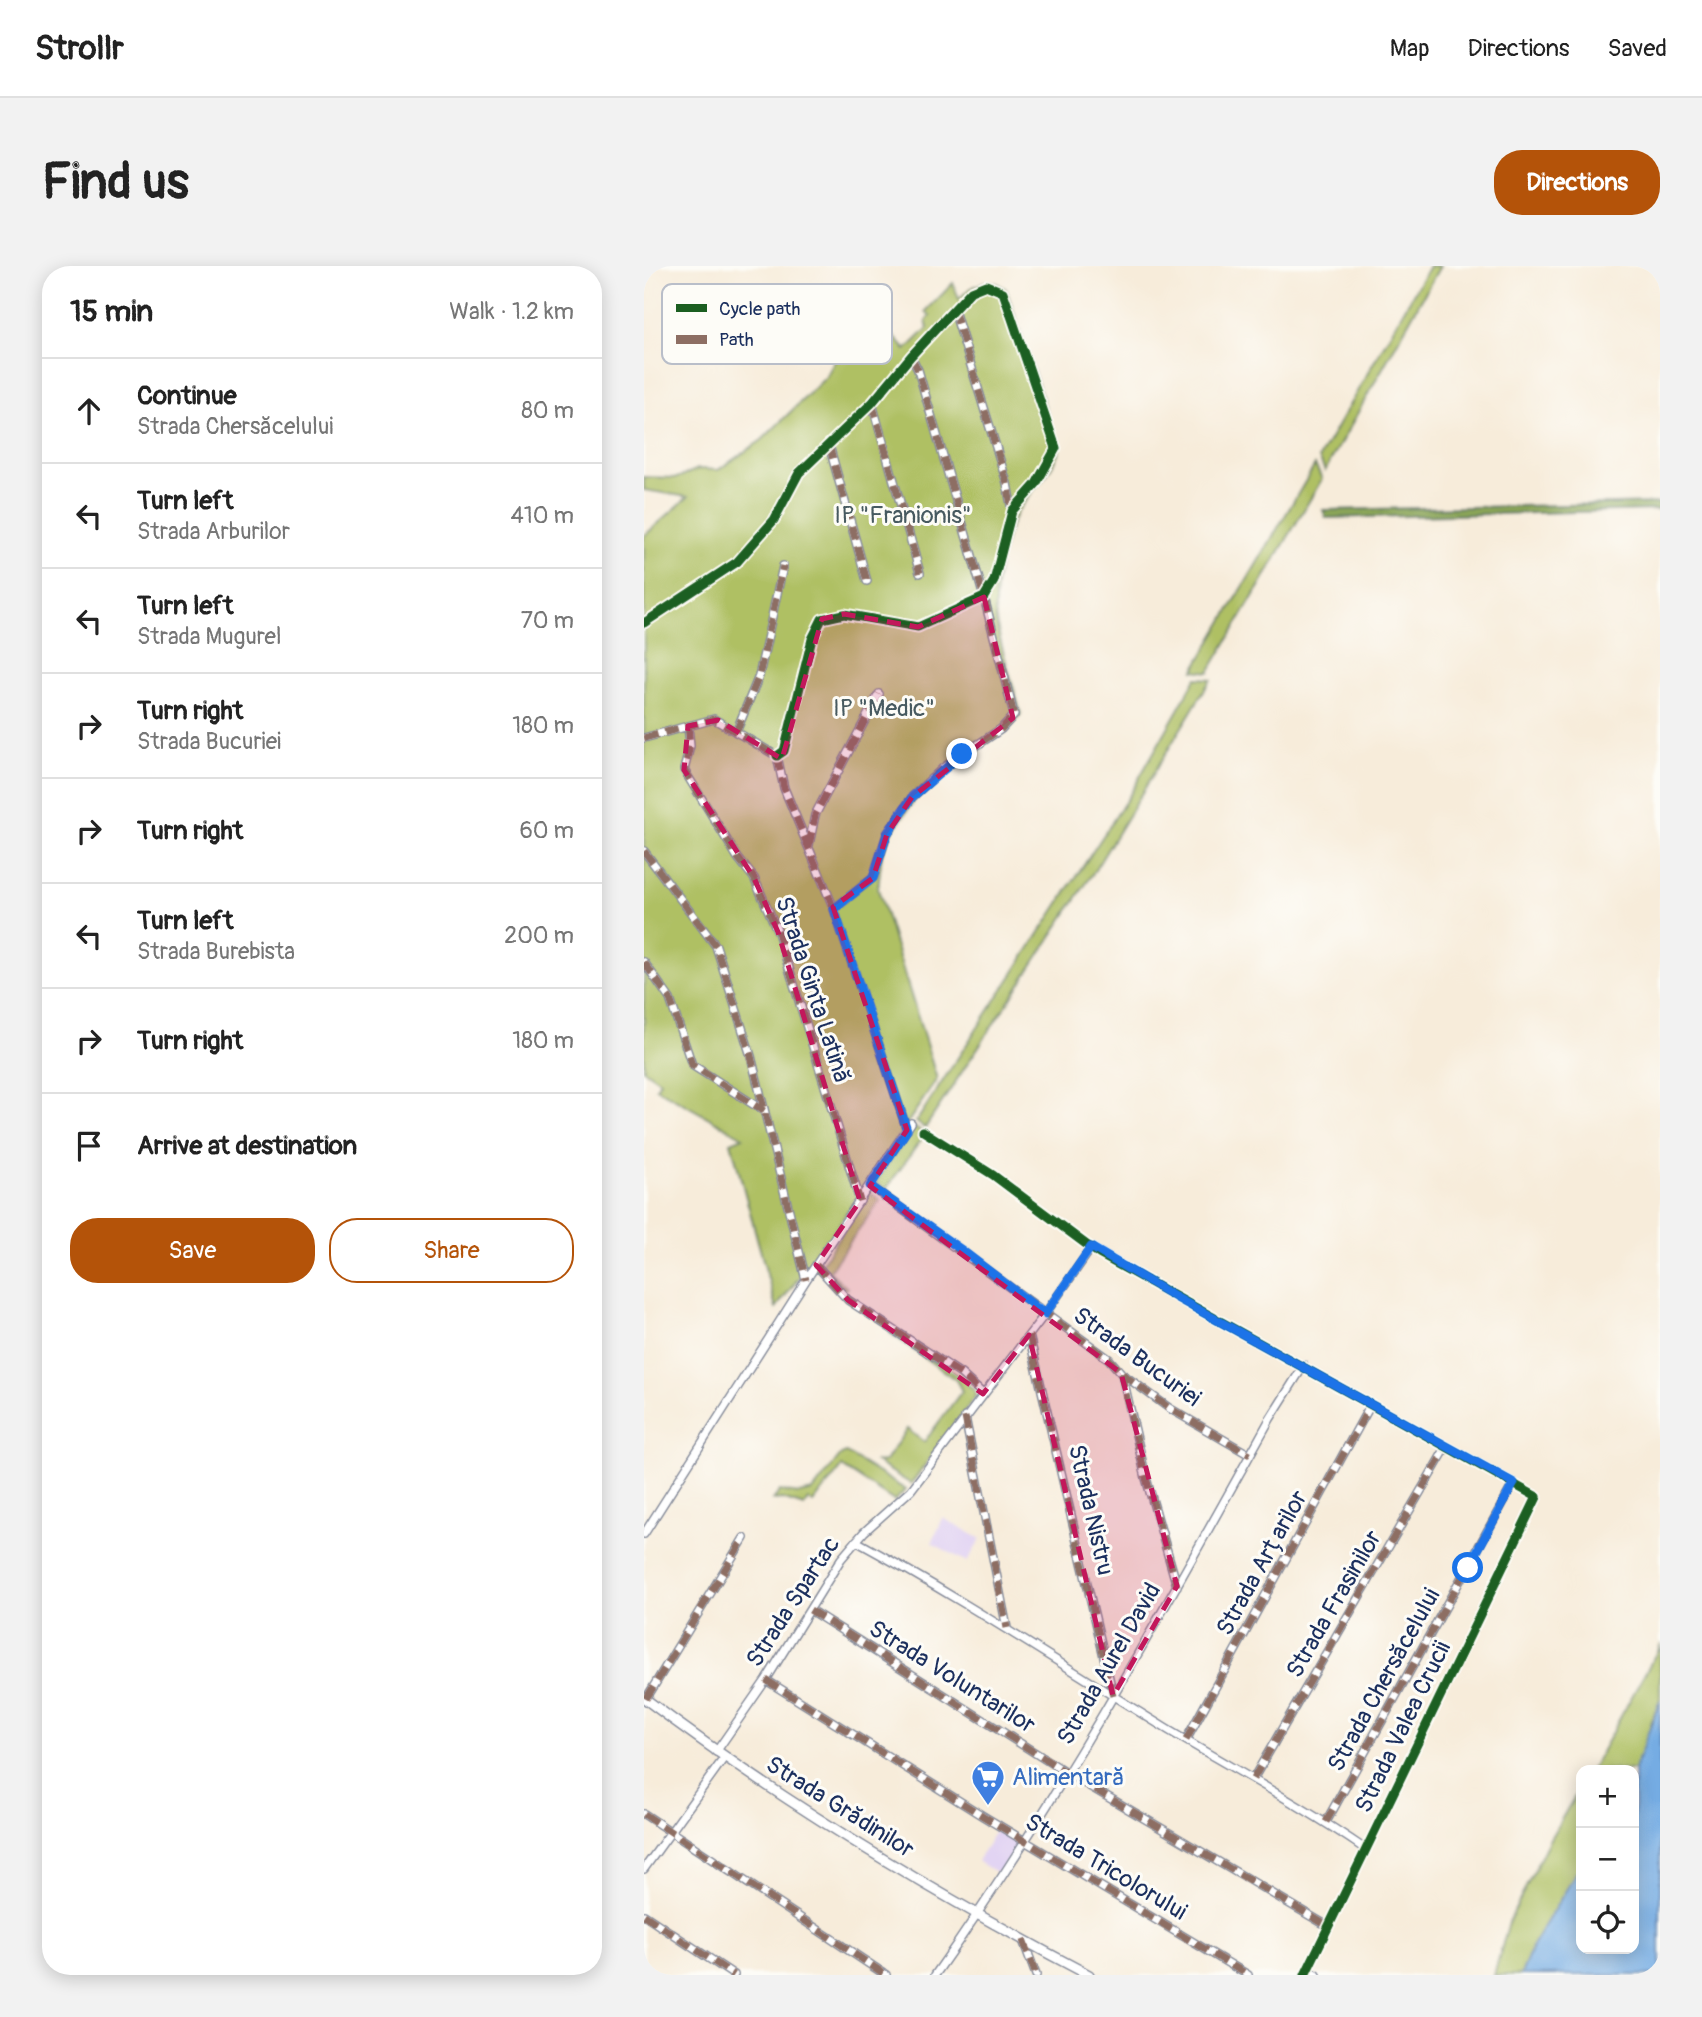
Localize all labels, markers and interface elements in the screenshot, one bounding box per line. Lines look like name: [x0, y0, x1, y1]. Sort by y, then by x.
text: Strollr: [35, 28, 124, 69]
text: Map: [1390, 34, 1430, 63]
text: Directions: [1468, 34, 1569, 63]
text: Saved: [1607, 34, 1667, 63]
button: Directions: [1494, 150, 1660, 215]
text: Find us: [42, 152, 189, 213]
legend: [662, 284, 892, 364]
text: 15 min: [70, 293, 153, 330]
text: Walk · 1.2 km: [449, 297, 574, 326]
text: Cycle path: [719, 297, 800, 321]
text: Path: [719, 328, 754, 352]
text: Continue: [137, 380, 237, 412]
icon: ahead: [70, 392, 108, 430]
text: 80 m: [521, 396, 574, 425]
text: Strada Chersăcelului: [137, 412, 333, 441]
text: Turn left: [137, 485, 233, 517]
icon: left: [70, 497, 108, 535]
text: 410 m: [511, 501, 574, 530]
park label: IP "Franionis": [834, 501, 972, 530]
text: Strada Arburilor: [137, 517, 290, 546]
text: Turn left: [137, 590, 233, 622]
icon: left: [70, 602, 108, 640]
text: 70 m: [521, 606, 574, 635]
text: Strada Mugurel: [137, 622, 281, 651]
park label: IP "Medic": [833, 694, 935, 723]
text: Turn right: [137, 695, 243, 727]
icon: right: [70, 707, 108, 745]
text: 180 m: [512, 711, 574, 740]
text: Strada Bucuriei: [137, 727, 281, 756]
route end: [946, 738, 977, 769]
icon: right: [70, 812, 108, 850]
text: Turn right: [137, 815, 243, 847]
text: 60 m: [519, 816, 574, 845]
street label: Strada Ginta Latină: [769, 893, 857, 1087]
text: Turn left: [137, 905, 233, 937]
icon: left: [70, 917, 108, 955]
text: 200 m: [504, 921, 574, 950]
text: Strada Burebista: [137, 937, 295, 966]
icon: right: [70, 1022, 108, 1060]
text: Turn right: [137, 1025, 243, 1057]
text: 180 m: [512, 1026, 574, 1055]
icon: arrive: [70, 1127, 108, 1165]
text: Arrive at destination: [137, 1130, 357, 1162]
button: Save: [70, 1218, 315, 1283]
button: Share: [329, 1218, 574, 1283]
street label: Strada Bucuriei: [1068, 1301, 1206, 1413]
street label: Strada Nistru: [1062, 1442, 1120, 1578]
street label: Strada Arțarilor: [1210, 1485, 1314, 1641]
street label: Strada Frasinilor: [1280, 1525, 1388, 1683]
street label: Strada Spartac: [740, 1531, 846, 1673]
route start: [1452, 1552, 1483, 1583]
street label: Strada Aurel David: [1051, 1578, 1167, 1750]
street label: Strada Chersăcelului: [1322, 1583, 1446, 1777]
street label: Strada Voluntarilor: [863, 1614, 1041, 1740]
street label: Strada Valea Crucii: [1349, 1637, 1457, 1817]
street label: Strada Grădinilor: [761, 1750, 920, 1864]
supermarket icon: Alimentară: [969, 1758, 1007, 1807]
place label: Alimentară: [1012, 1763, 1125, 1792]
map controls: [1576, 1765, 1639, 1954]
button: +: [1576, 1765, 1639, 1828]
street label: Strada Tricolorului: [1020, 1807, 1192, 1927]
button: −: [1576, 1828, 1639, 1891]
button: locate: [1576, 1891, 1639, 1954]

